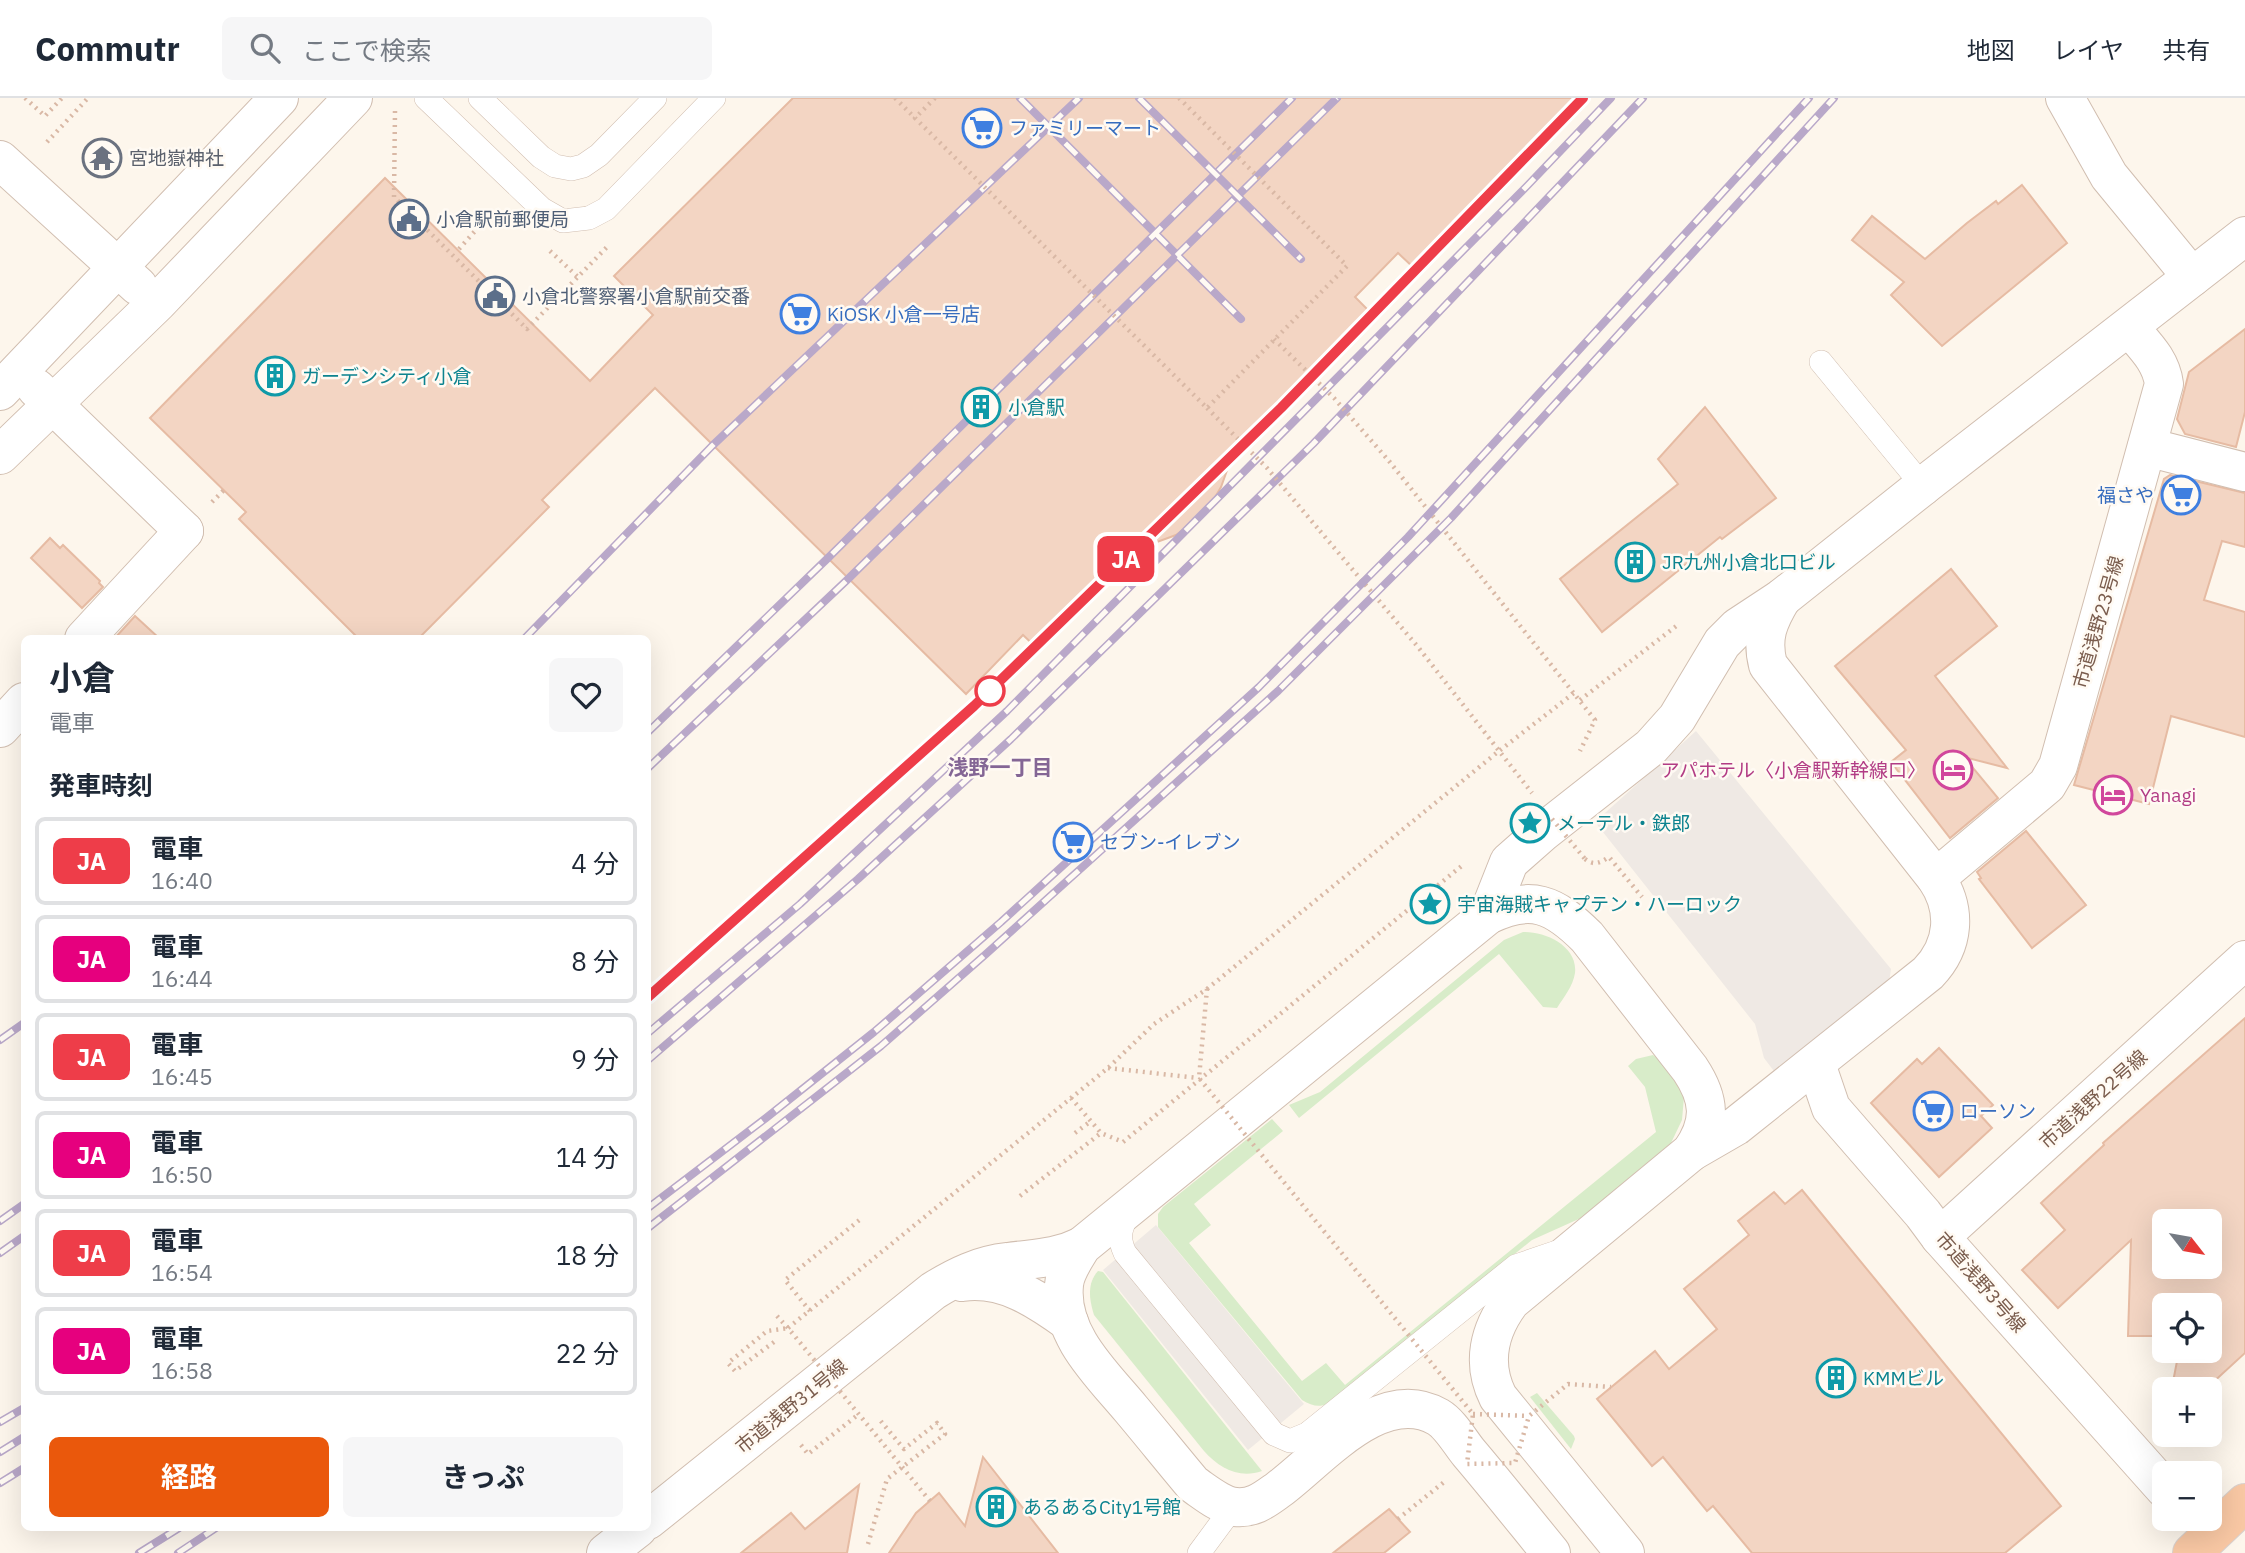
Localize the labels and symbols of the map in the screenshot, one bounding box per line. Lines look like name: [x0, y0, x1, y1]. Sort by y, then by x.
supermarket icon: ファミリーマート: [961, 107, 1003, 149]
place label: ファミリーマート: [1009, 116, 1161, 140]
temple icon: 宮地嶽神社: [81, 137, 123, 179]
place label: 宮地嶽神社: [129, 146, 224, 170]
public building icon: 小倉駅前郵便局: [388, 198, 430, 240]
place label: 小倉駅前郵便局: [436, 207, 569, 231]
public building icon: 小倉北警察署小倉駅前交番: [474, 275, 516, 317]
place label: 小倉北警察署小倉駅前交番: [522, 284, 750, 308]
supermarket icon: KiOSK 小倉一号店: [779, 293, 821, 335]
place label: KiOSK 小倉一号店: [827, 302, 980, 326]
building icon: ガーデンシティ小倉: [254, 355, 296, 397]
place label: ガーデンシティ小倉: [302, 364, 472, 388]
building icon: 小倉駅: [960, 386, 1002, 428]
place label: 小倉駅: [1008, 395, 1065, 419]
supermarket icon: 福さや: [2160, 474, 2202, 516]
place label: 福さや: [2097, 483, 2154, 507]
line badge: JA: [1094, 536, 1158, 582]
building icon: JR九州小倉北口ビル: [1614, 541, 1656, 583]
place label: JR九州小倉北口ビル: [1662, 550, 1836, 574]
street label: 市道浅野23号線: [2068, 553, 2128, 691]
unlabelled marker: [975, 676, 1005, 706]
hotel icon: アパホテル〈小倉駅新幹線口〉: [1932, 749, 1974, 791]
district label: 浅野一丁目: [948, 753, 1053, 781]
place label: アパホテル〈小倉駅新幹線口〉: [1660, 758, 1926, 782]
hotel icon: Yanagi: [2092, 774, 2134, 816]
place label: Yanagi: [2140, 783, 2196, 807]
place icon: メーテル・鉄郎: [1509, 802, 1551, 844]
place label: メーテル・鉄郎: [1557, 811, 1690, 835]
supermarket icon: セブン-イレブン: [1052, 821, 1094, 863]
place label: セブン-イレブン: [1100, 830, 1241, 854]
place icon: 宇宙海賊キャプテン・ハーロック: [1409, 883, 1451, 925]
place label: 宇宙海賊キャプテン・ハーロック: [1457, 892, 1742, 916]
street label: 市道浅野22号線: [2034, 1044, 2152, 1154]
supermarket icon: ローソン: [1912, 1090, 1954, 1132]
place label: ローソン: [1960, 1099, 2036, 1123]
north arrow: [2152, 1209, 2222, 1279]
street label: 市道浅野3号線: [1931, 1227, 2031, 1337]
street label: 市道浅野31号線: [730, 1354, 852, 1458]
building icon: KMMビル: [1815, 1357, 1857, 1399]
place label: KMMビル: [1863, 1366, 1944, 1390]
building icon: あるあるCity1号館: [975, 1486, 1017, 1528]
place label: あるあるCity1号館: [1023, 1495, 1181, 1519]

